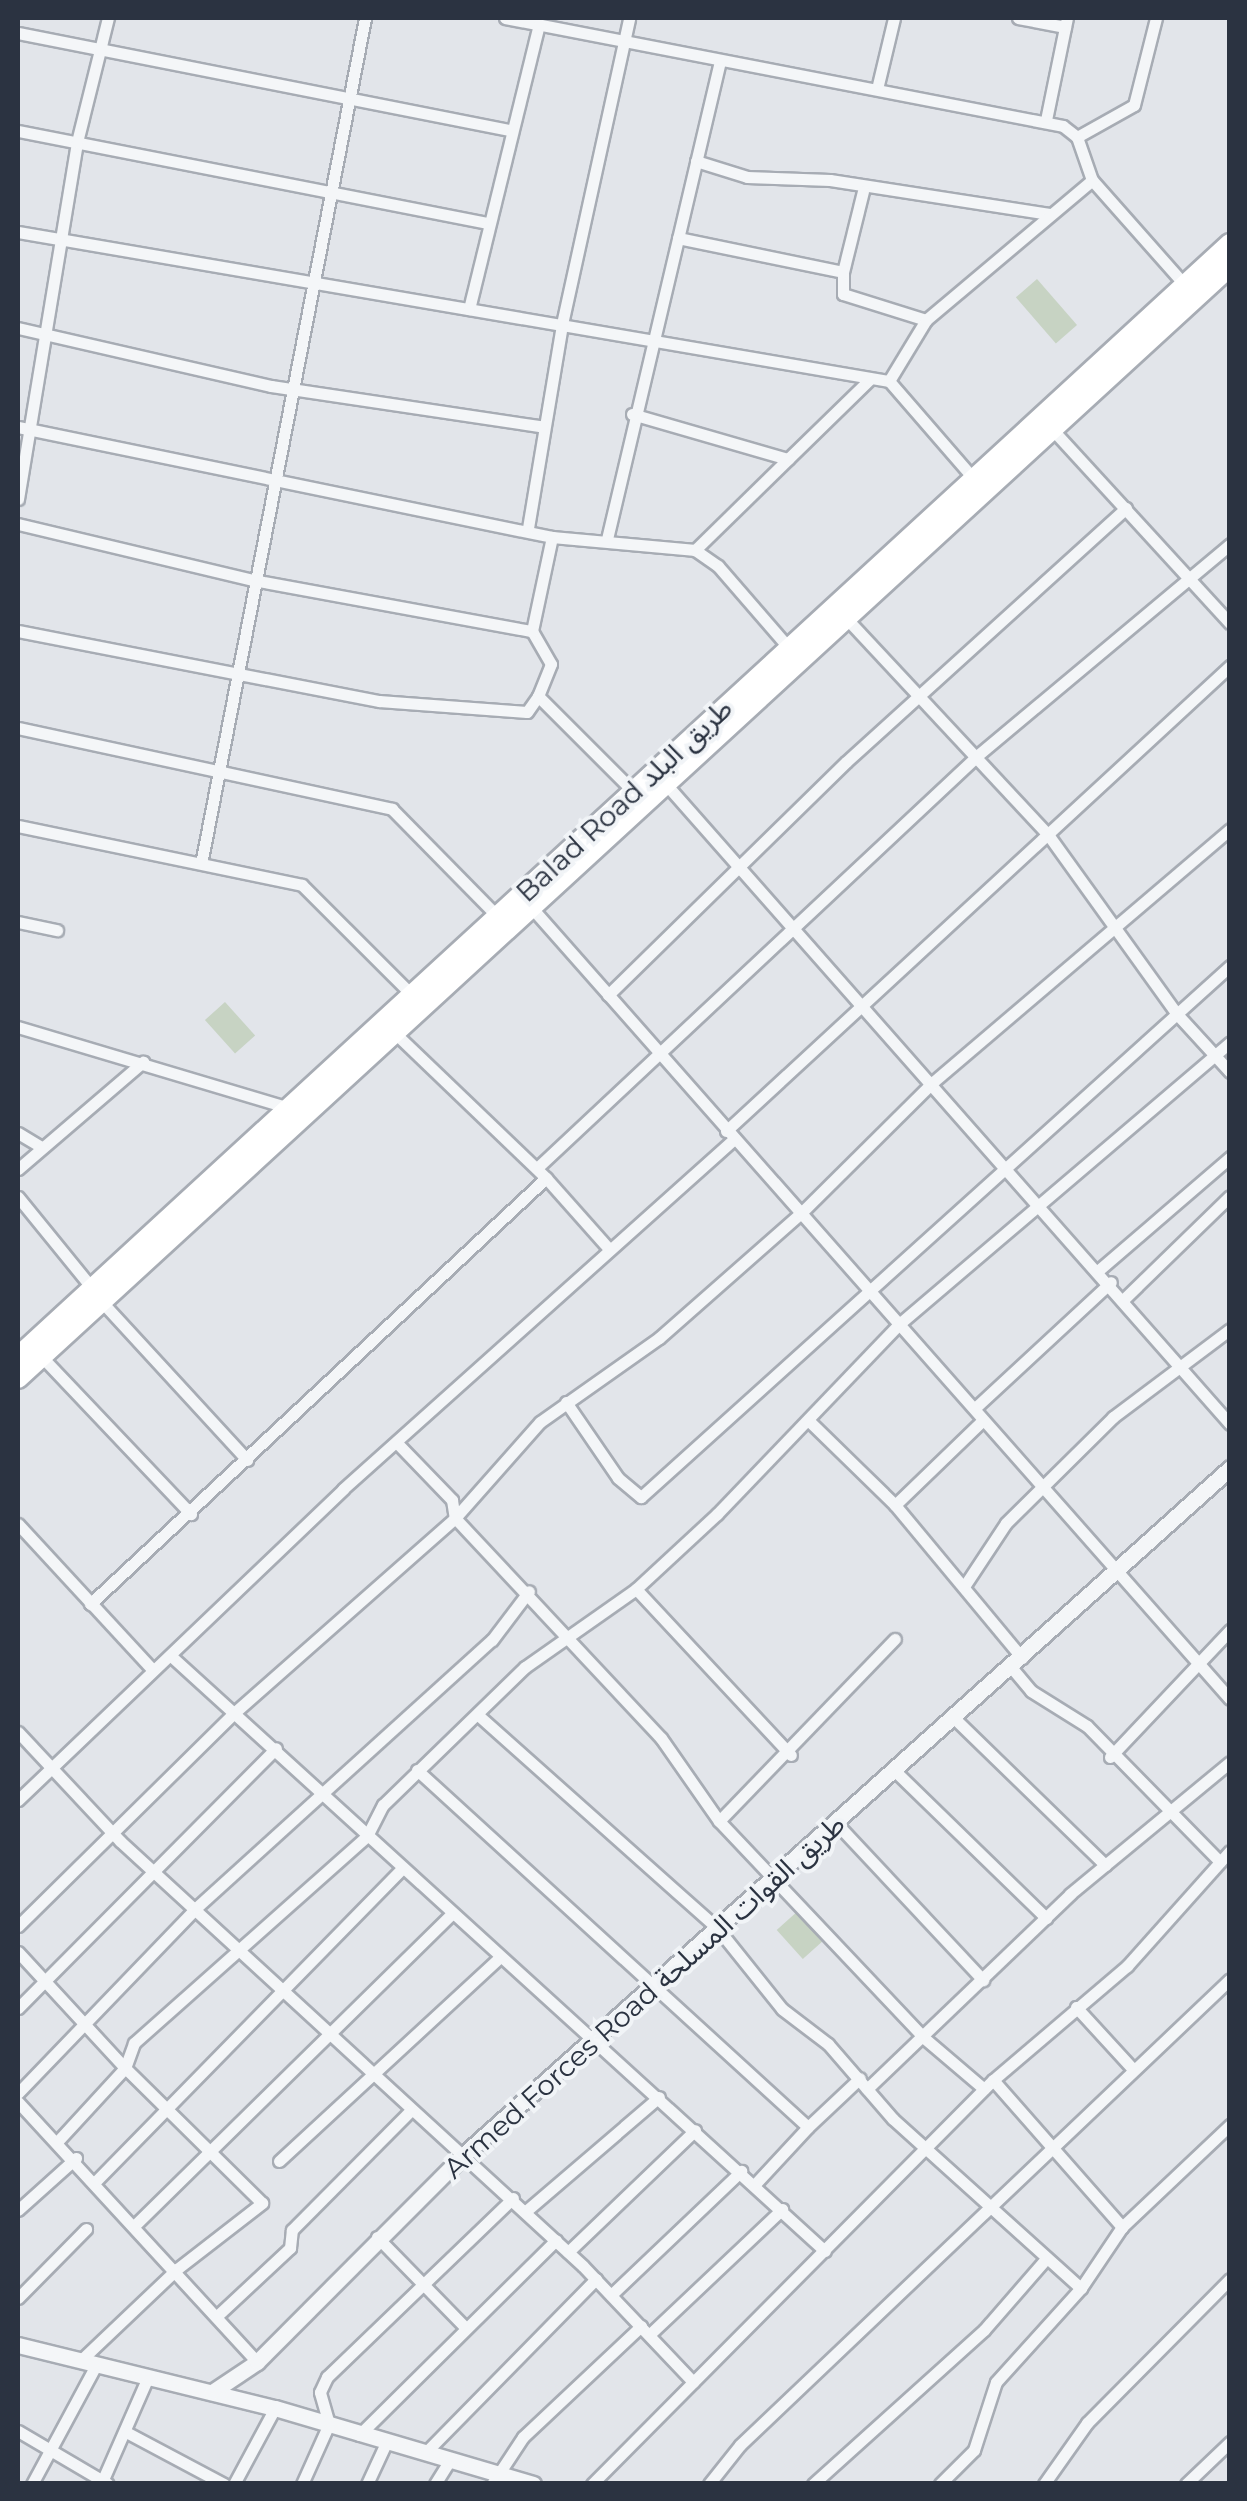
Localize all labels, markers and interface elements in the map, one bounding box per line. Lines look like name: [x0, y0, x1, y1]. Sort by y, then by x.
street label: Balad Road طريق البلد: [509, 691, 739, 909]
street label: Armed Forces Road طريق القوات المسلحة: [437, 1807, 851, 2185]

